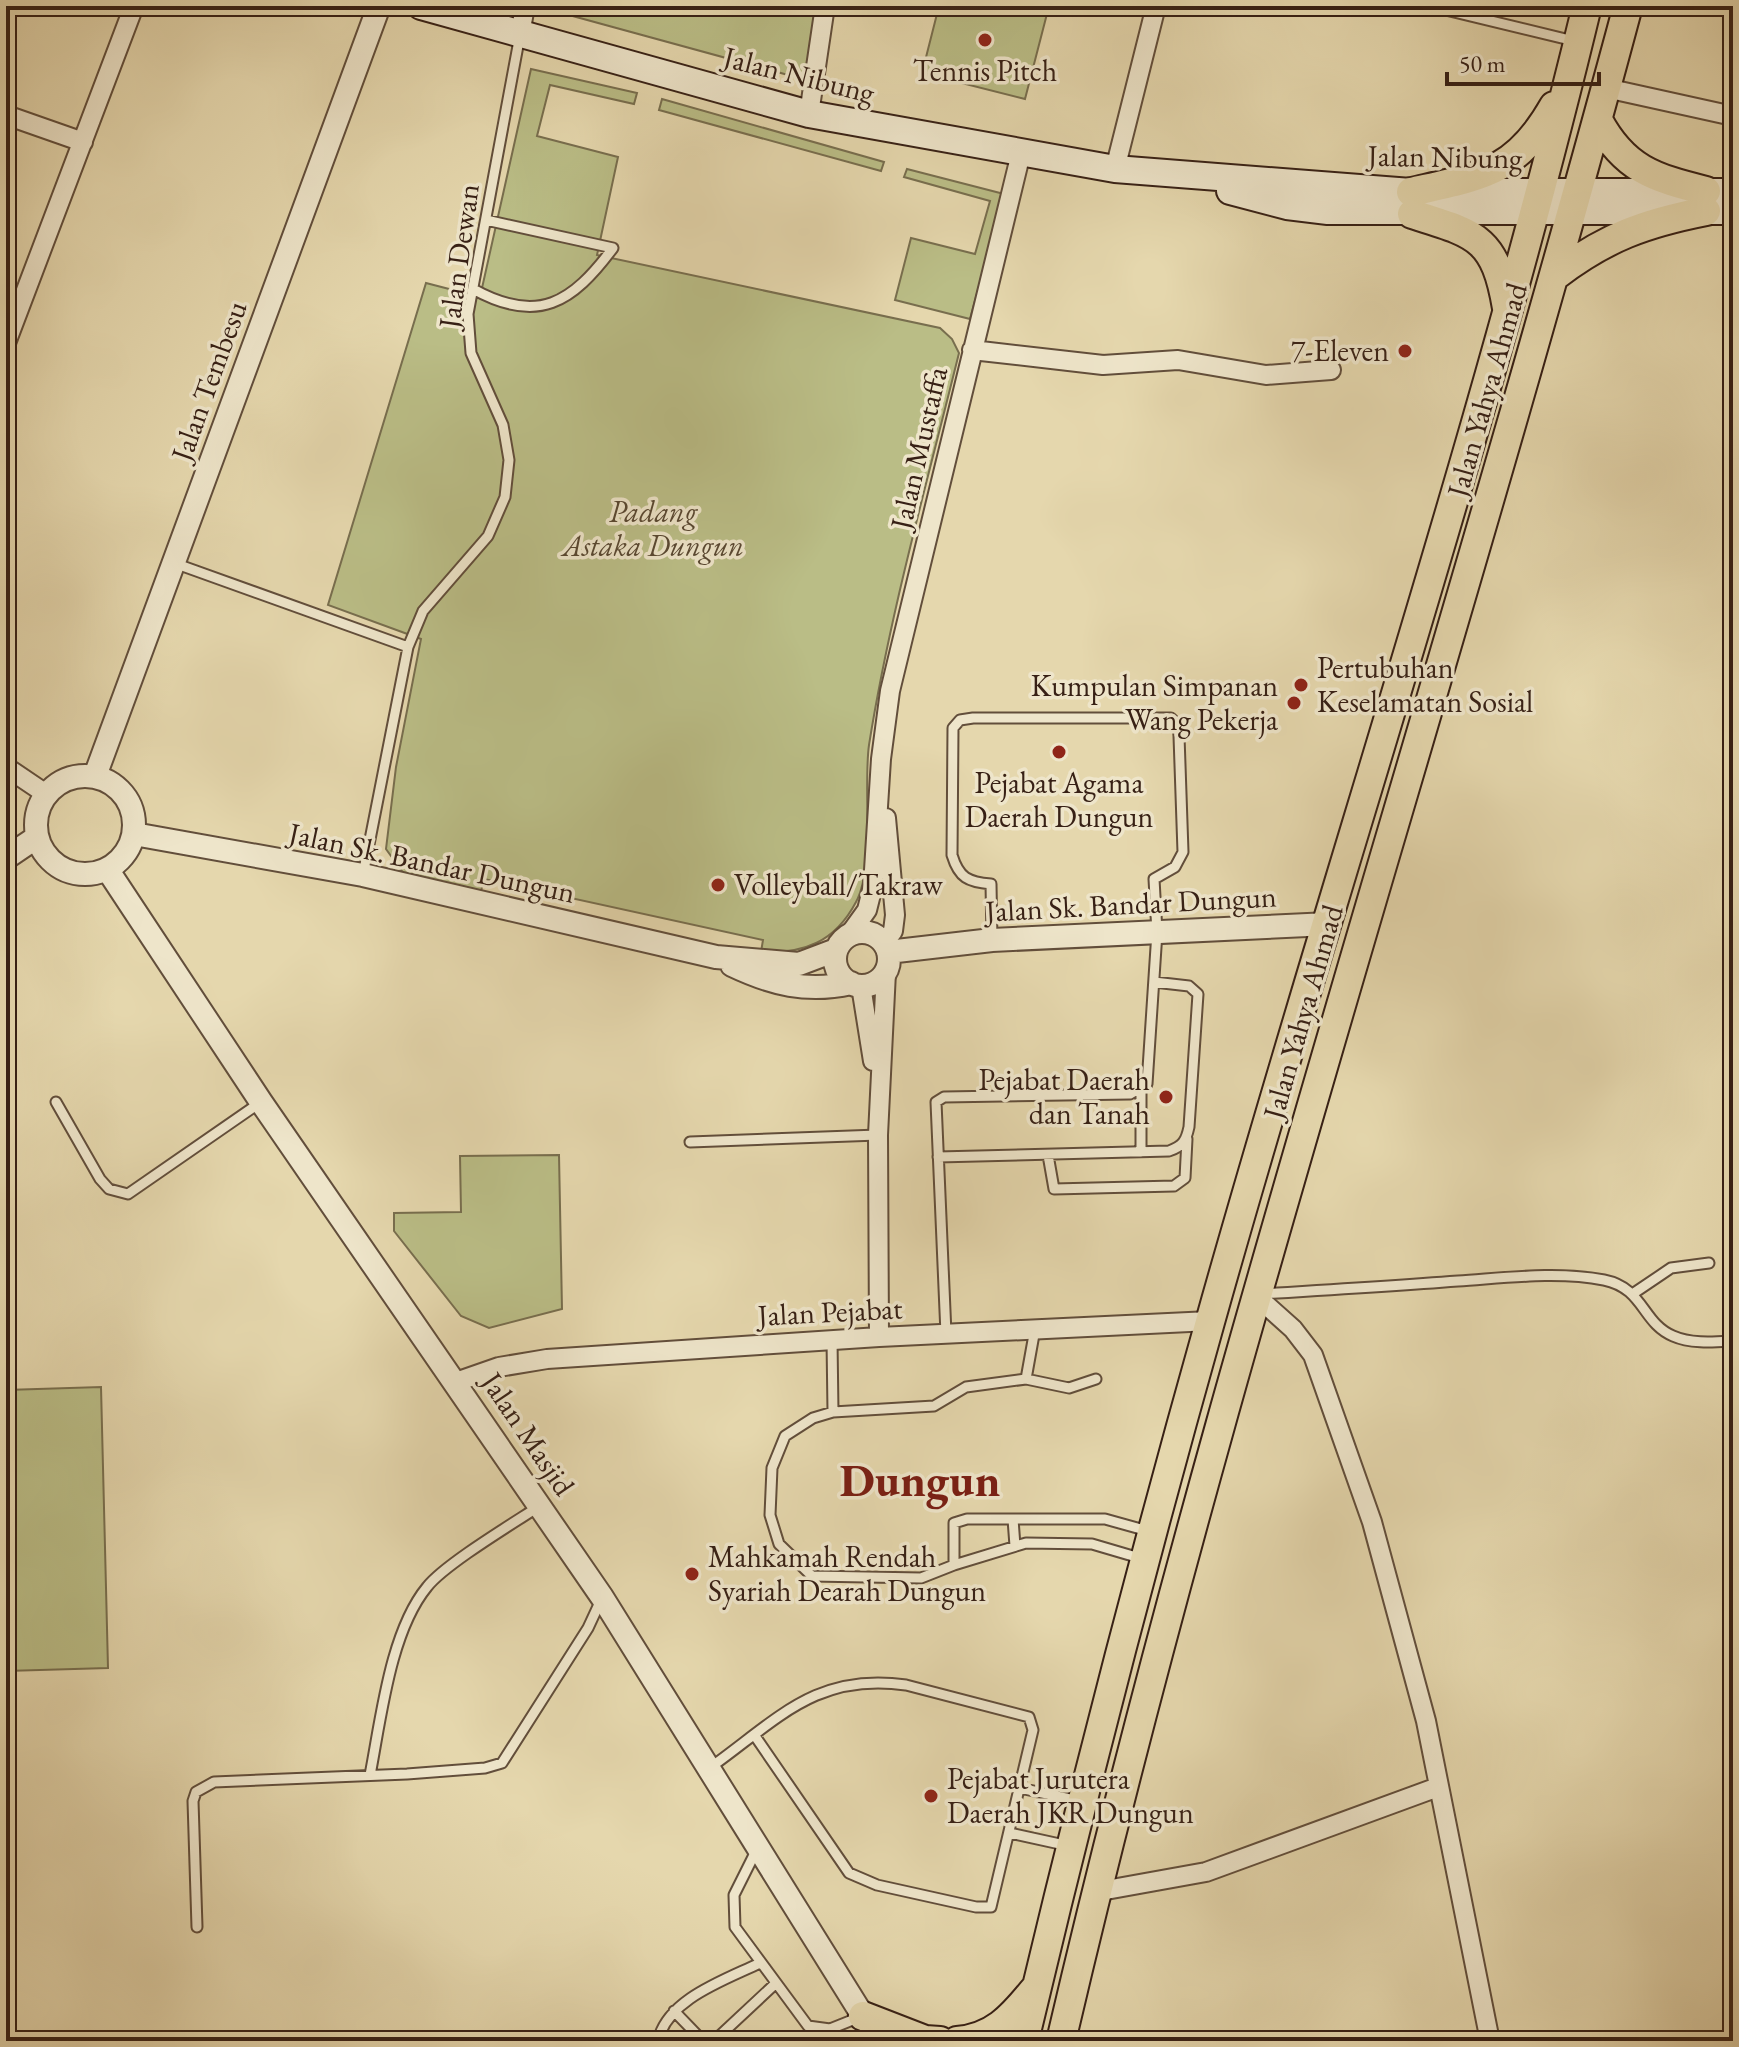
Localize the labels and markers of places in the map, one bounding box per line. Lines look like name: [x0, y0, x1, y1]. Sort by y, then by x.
marker: Tennis Pitch: [976, 31, 994, 49]
place label: Tennis Pitch: [913, 51, 1057, 90]
place label: 7-Eleven: [1291, 331, 1389, 370]
marker: 7-Eleven: [1396, 342, 1414, 360]
place label: Pertubuhan Keselamatan Sosial: [1317, 648, 1533, 721]
place label: Kumpulan Simpanan Wang Pekerja: [1031, 666, 1278, 739]
marker: Pertubuhan Keselamatan Sosial: [1292, 676, 1310, 694]
marker: Kumpulan Simpanan Wang Pekerja: [1285, 694, 1303, 712]
marker: Pejabat Agama Daerah Dungun: [1050, 743, 1068, 761]
place label: Pejabat Agama Daerah Dungun: [965, 763, 1154, 836]
place label: Volleyball/Takraw: [734, 865, 943, 904]
marker: Volleyball/Takraw: [709, 876, 727, 894]
place label: Pejabat Daerah dan Tanah: [979, 1060, 1150, 1133]
marker: Pejabat Daerah dan Tanah: [1157, 1088, 1175, 1106]
place label: Mahkamah Rendah Syariah Dearah Dungun: [708, 1537, 986, 1610]
marker: Mahkamah Rendah Syariah Dearah Dungun: [683, 1565, 701, 1583]
place label: Pejabat Jurutera Daerah JKR Dungun: [947, 1759, 1194, 1832]
marker: Pejabat Jurutera Daerah JKR Dungun: [922, 1787, 940, 1805]

